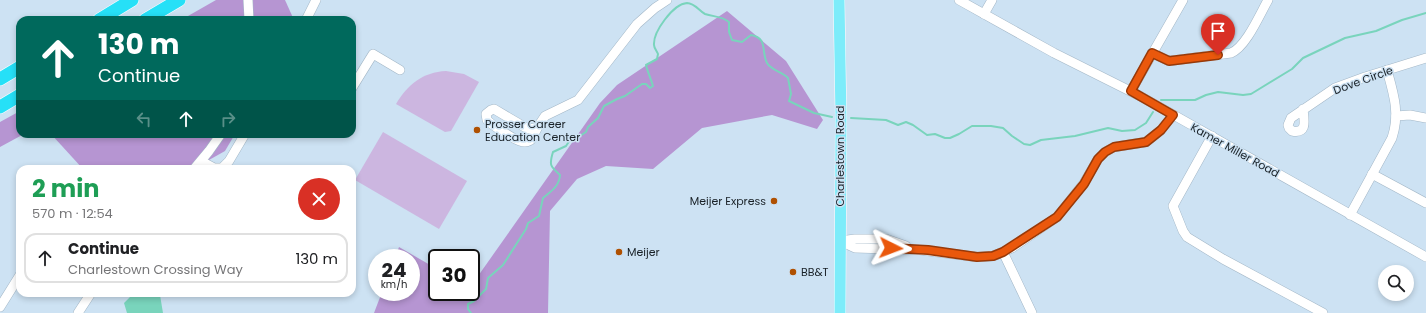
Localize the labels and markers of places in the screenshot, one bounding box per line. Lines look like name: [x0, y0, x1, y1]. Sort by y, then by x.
pin: [1201, 14, 1235, 55]
place label: Prosser Career Education Center: [485, 116, 580, 145]
marker: Prosser Career Education Center: [472, 125, 482, 135]
place label: Meijer Express: [690, 193, 766, 209]
marker: Meijer Express: [769, 196, 779, 206]
place label: Meijer: [627, 244, 660, 260]
marker: Meijer: [614, 247, 624, 257]
place label: BB&T: [801, 264, 829, 280]
marker: BB&T: [788, 267, 798, 277]

